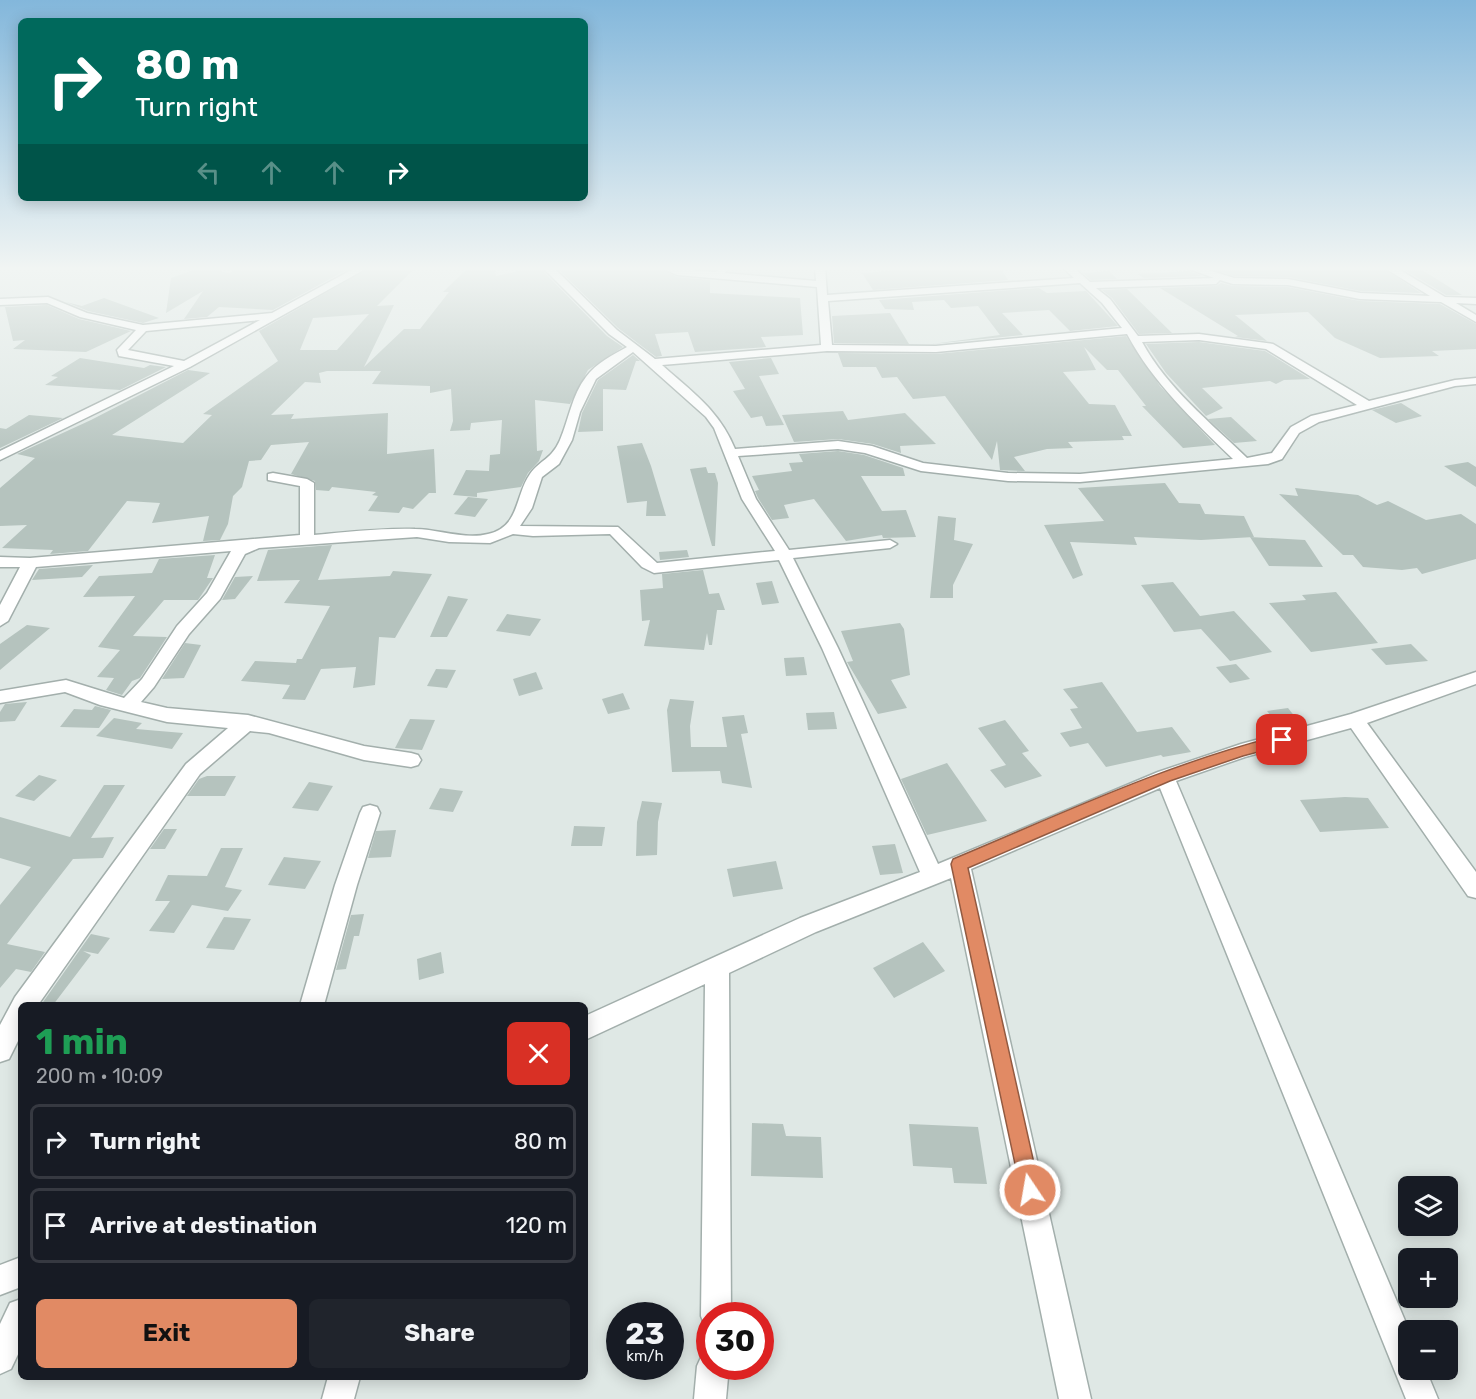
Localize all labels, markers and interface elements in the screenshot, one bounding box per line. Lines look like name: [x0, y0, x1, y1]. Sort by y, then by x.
text: 80 m: [135, 40, 239, 90]
icon: right: [36, 42, 114, 120]
text: Turn right: [135, 91, 258, 123]
icon: left: [192, 156, 225, 189]
icon: ahead: [255, 156, 288, 189]
icon: ahead: [318, 156, 351, 189]
icon: right: [381, 156, 414, 189]
pin: [1256, 714, 1307, 765]
icon: arrive: [1265, 723, 1298, 756]
text: 1 min: [36, 1020, 128, 1063]
button: close: [507, 1022, 570, 1085]
text: 200 m · 10:09: [36, 1064, 163, 1088]
icon: right: [39, 1125, 72, 1158]
text: Turn right: [90, 1128, 200, 1155]
text: 80 m: [514, 1128, 567, 1155]
position arrow: [998, 1158, 1062, 1222]
map controls: [1398, 1176, 1458, 1380]
button: layers: [1398, 1176, 1458, 1236]
icon: arrive: [39, 1209, 72, 1242]
text: Arrive at destination: [90, 1212, 317, 1239]
text: 120 m: [506, 1212, 567, 1239]
button: +: [1398, 1248, 1458, 1308]
button: Exit: [36, 1299, 297, 1368]
button: Share: [309, 1299, 570, 1368]
speed limit sign: 30: [696, 1302, 774, 1380]
text: 23: [625, 1316, 665, 1352]
button: −: [1398, 1320, 1458, 1380]
text: km/h: [626, 1347, 664, 1365]

